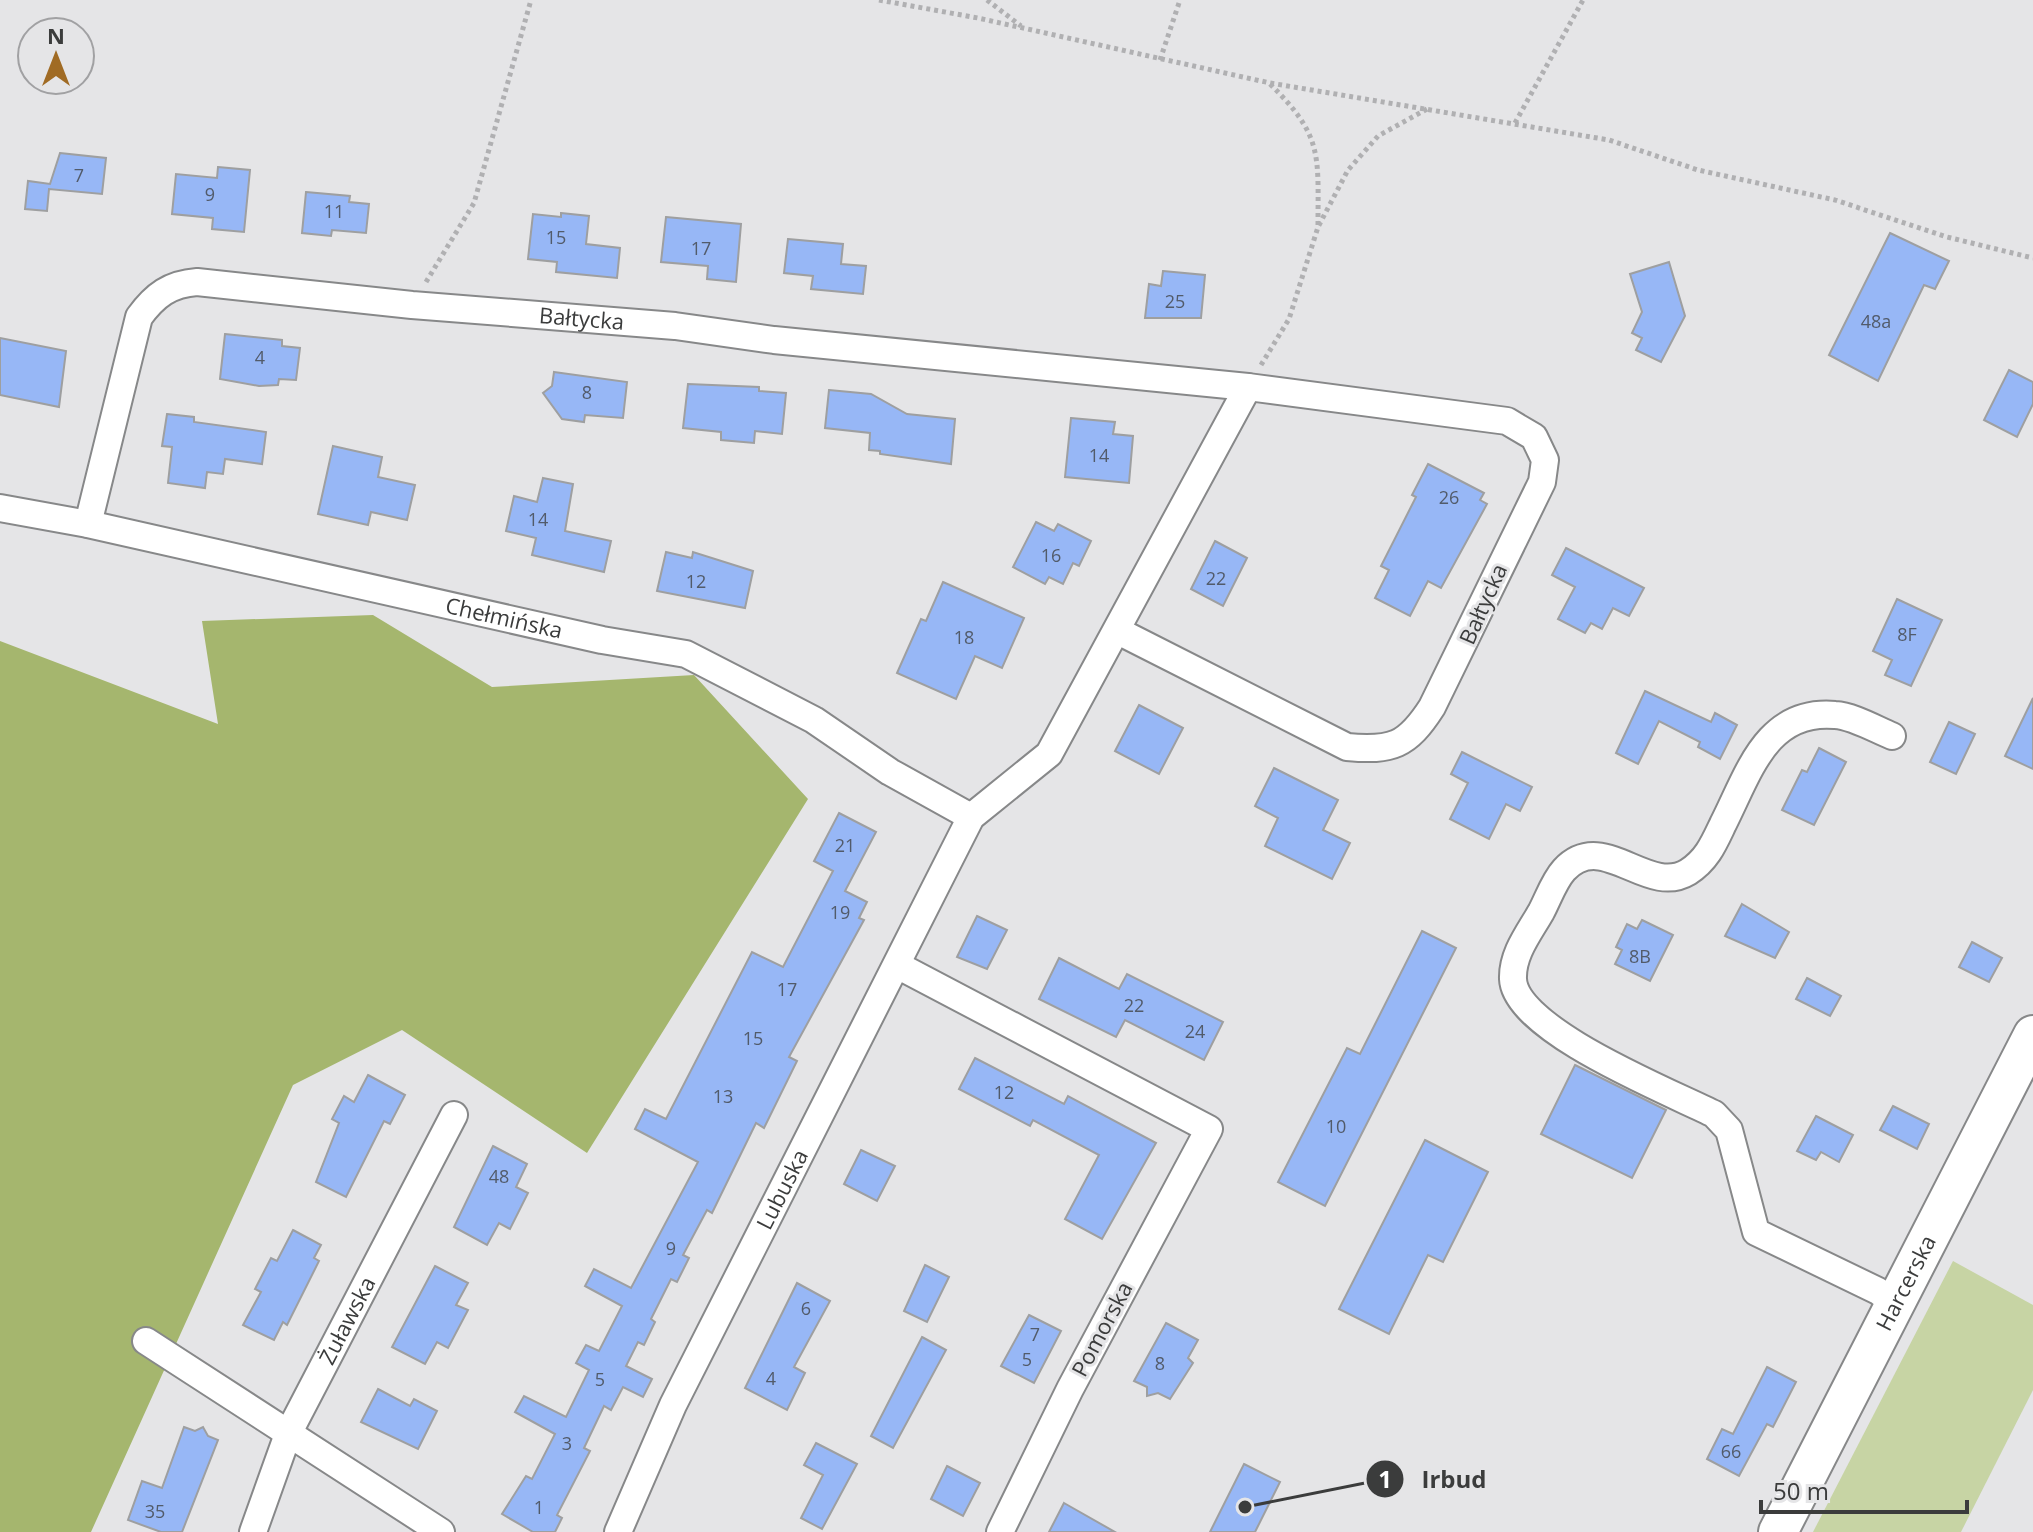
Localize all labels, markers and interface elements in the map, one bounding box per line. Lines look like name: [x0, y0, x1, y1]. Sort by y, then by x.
north arrow: [16, 16, 96, 96]
text: N: [47, 20, 65, 50]
house number: 7: [74, 163, 84, 187]
house number: 9: [205, 182, 215, 206]
house number: 11: [324, 199, 344, 223]
house number: 15: [546, 225, 566, 249]
house number: 17: [691, 236, 711, 260]
house number: 25: [1165, 289, 1185, 313]
street label: Bałtycka: [538, 299, 625, 336]
house number: 48a: [1861, 309, 1891, 333]
house number: 4: [255, 345, 265, 369]
house number: 8: [582, 380, 592, 404]
house number: 14: [1089, 443, 1109, 467]
house number: 26: [1439, 485, 1459, 509]
house number: 14: [528, 507, 548, 531]
house number: 16: [1041, 543, 1061, 567]
street label: Bałtycka: [1451, 559, 1513, 649]
house number: 22: [1206, 566, 1226, 590]
house number: 12: [686, 569, 706, 593]
street label: Chełmińska: [443, 589, 566, 645]
house number: 8F: [1897, 622, 1917, 646]
house number: 18: [954, 625, 974, 649]
house number: 21: [835, 833, 855, 857]
house number: 19: [830, 900, 850, 924]
house number: 8B: [1629, 944, 1651, 968]
house number: 17: [777, 977, 797, 1001]
house number: 22: [1124, 993, 1144, 1017]
house number: 24: [1185, 1019, 1205, 1043]
house number: 15: [743, 1026, 763, 1050]
house number: 12: [994, 1080, 1014, 1104]
house number: 13: [713, 1084, 733, 1108]
house number: 10: [1326, 1114, 1346, 1138]
street label: Lubuska: [748, 1144, 814, 1234]
house number: 48: [489, 1164, 509, 1188]
street label: Harcerska: [1868, 1229, 1942, 1335]
house number: 9: [666, 1236, 676, 1260]
street label: Żuławska: [311, 1271, 381, 1369]
street label: Pomorska: [1064, 1276, 1139, 1381]
house number: 6: [801, 1296, 811, 1320]
house number: 7: [1030, 1322, 1040, 1346]
house number: 5: [1022, 1347, 1032, 1371]
house number: 8: [1155, 1351, 1165, 1375]
house number: 4: [766, 1366, 776, 1390]
house number: 5: [595, 1367, 605, 1391]
house number: 3: [562, 1431, 572, 1455]
house number: 66: [1721, 1439, 1741, 1463]
callout: Irbud: [1365, 1455, 1502, 1503]
text: 1: [1378, 1462, 1392, 1495]
text: Irbud: [1422, 1462, 1487, 1495]
scale bar: [1761, 1464, 1967, 1514]
text: 50 m: [1773, 1474, 1829, 1507]
house number: 1: [534, 1495, 544, 1519]
house number: 35: [145, 1499, 165, 1523]

